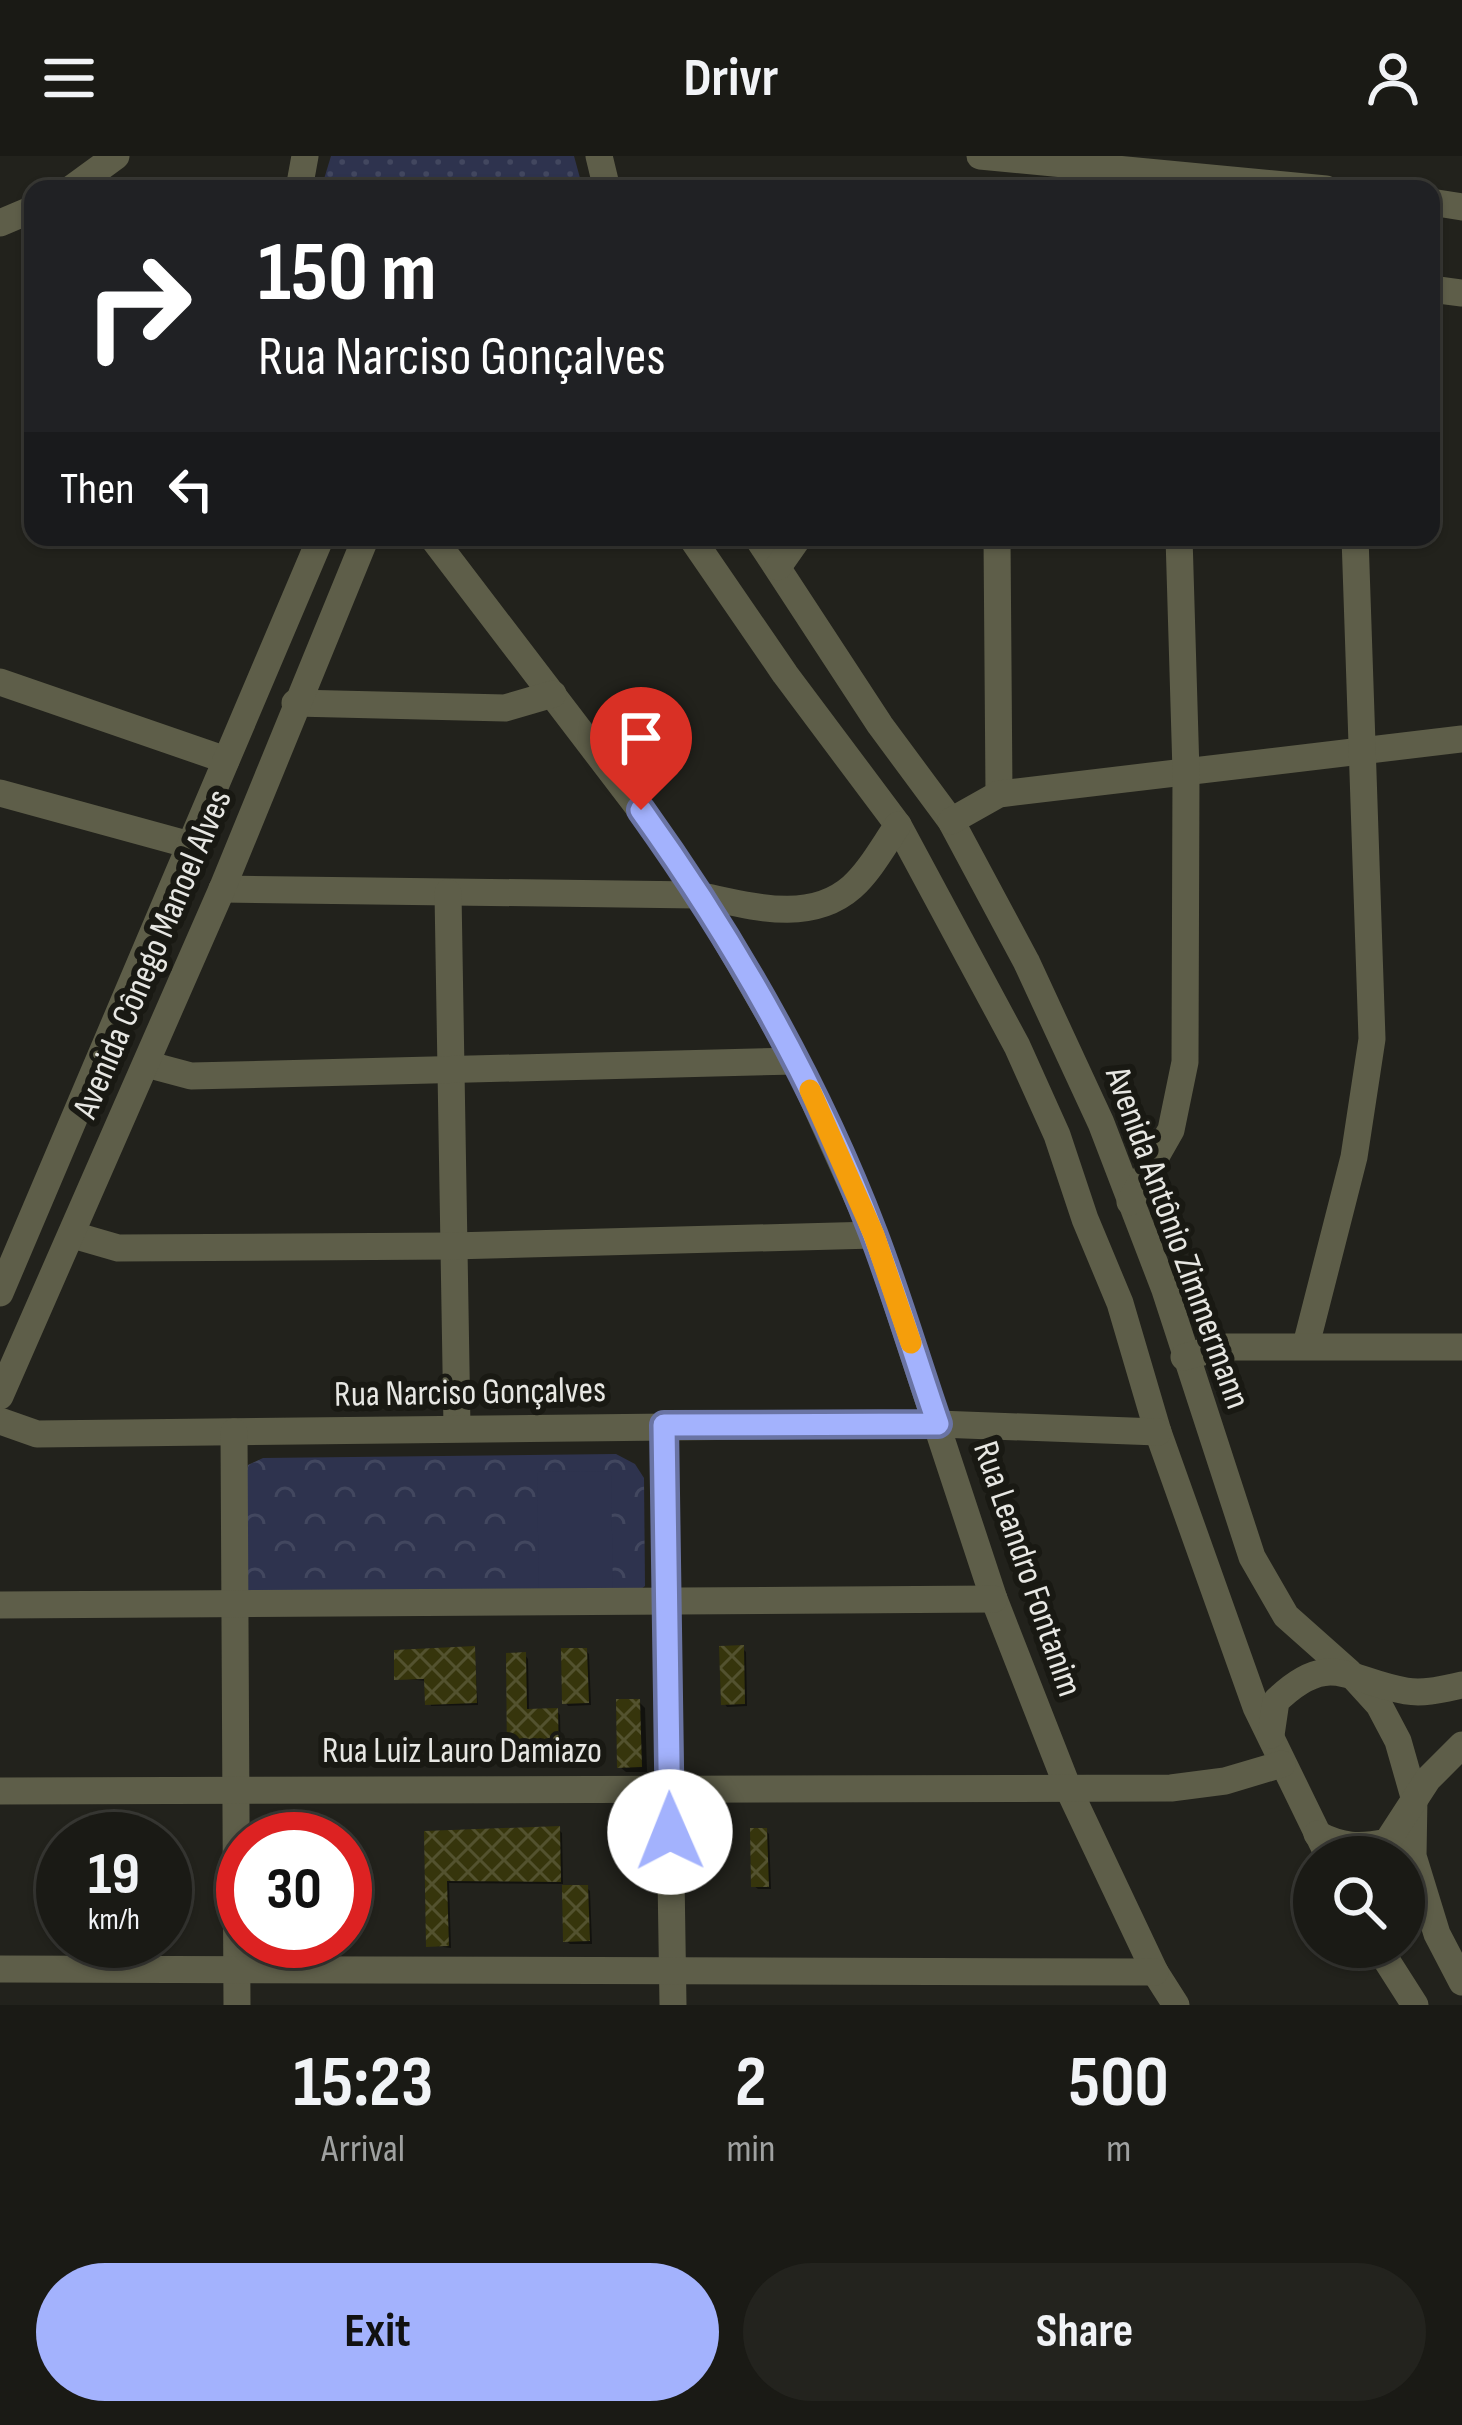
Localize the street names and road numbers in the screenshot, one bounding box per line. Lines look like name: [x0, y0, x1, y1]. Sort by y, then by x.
street label: Avenida Cônego Manoel Alves: [64, 783, 242, 1126]
street label: Avenida Antônio Zimmermann: [1095, 1060, 1259, 1415]
street label: Rua Narciso Gonçalves: [334, 1369, 606, 1417]
street label: Rua Leandro Fontanim: [963, 1436, 1091, 1702]
street label: Rua Luiz Lauro Damiazo: [322, 1730, 602, 1773]

